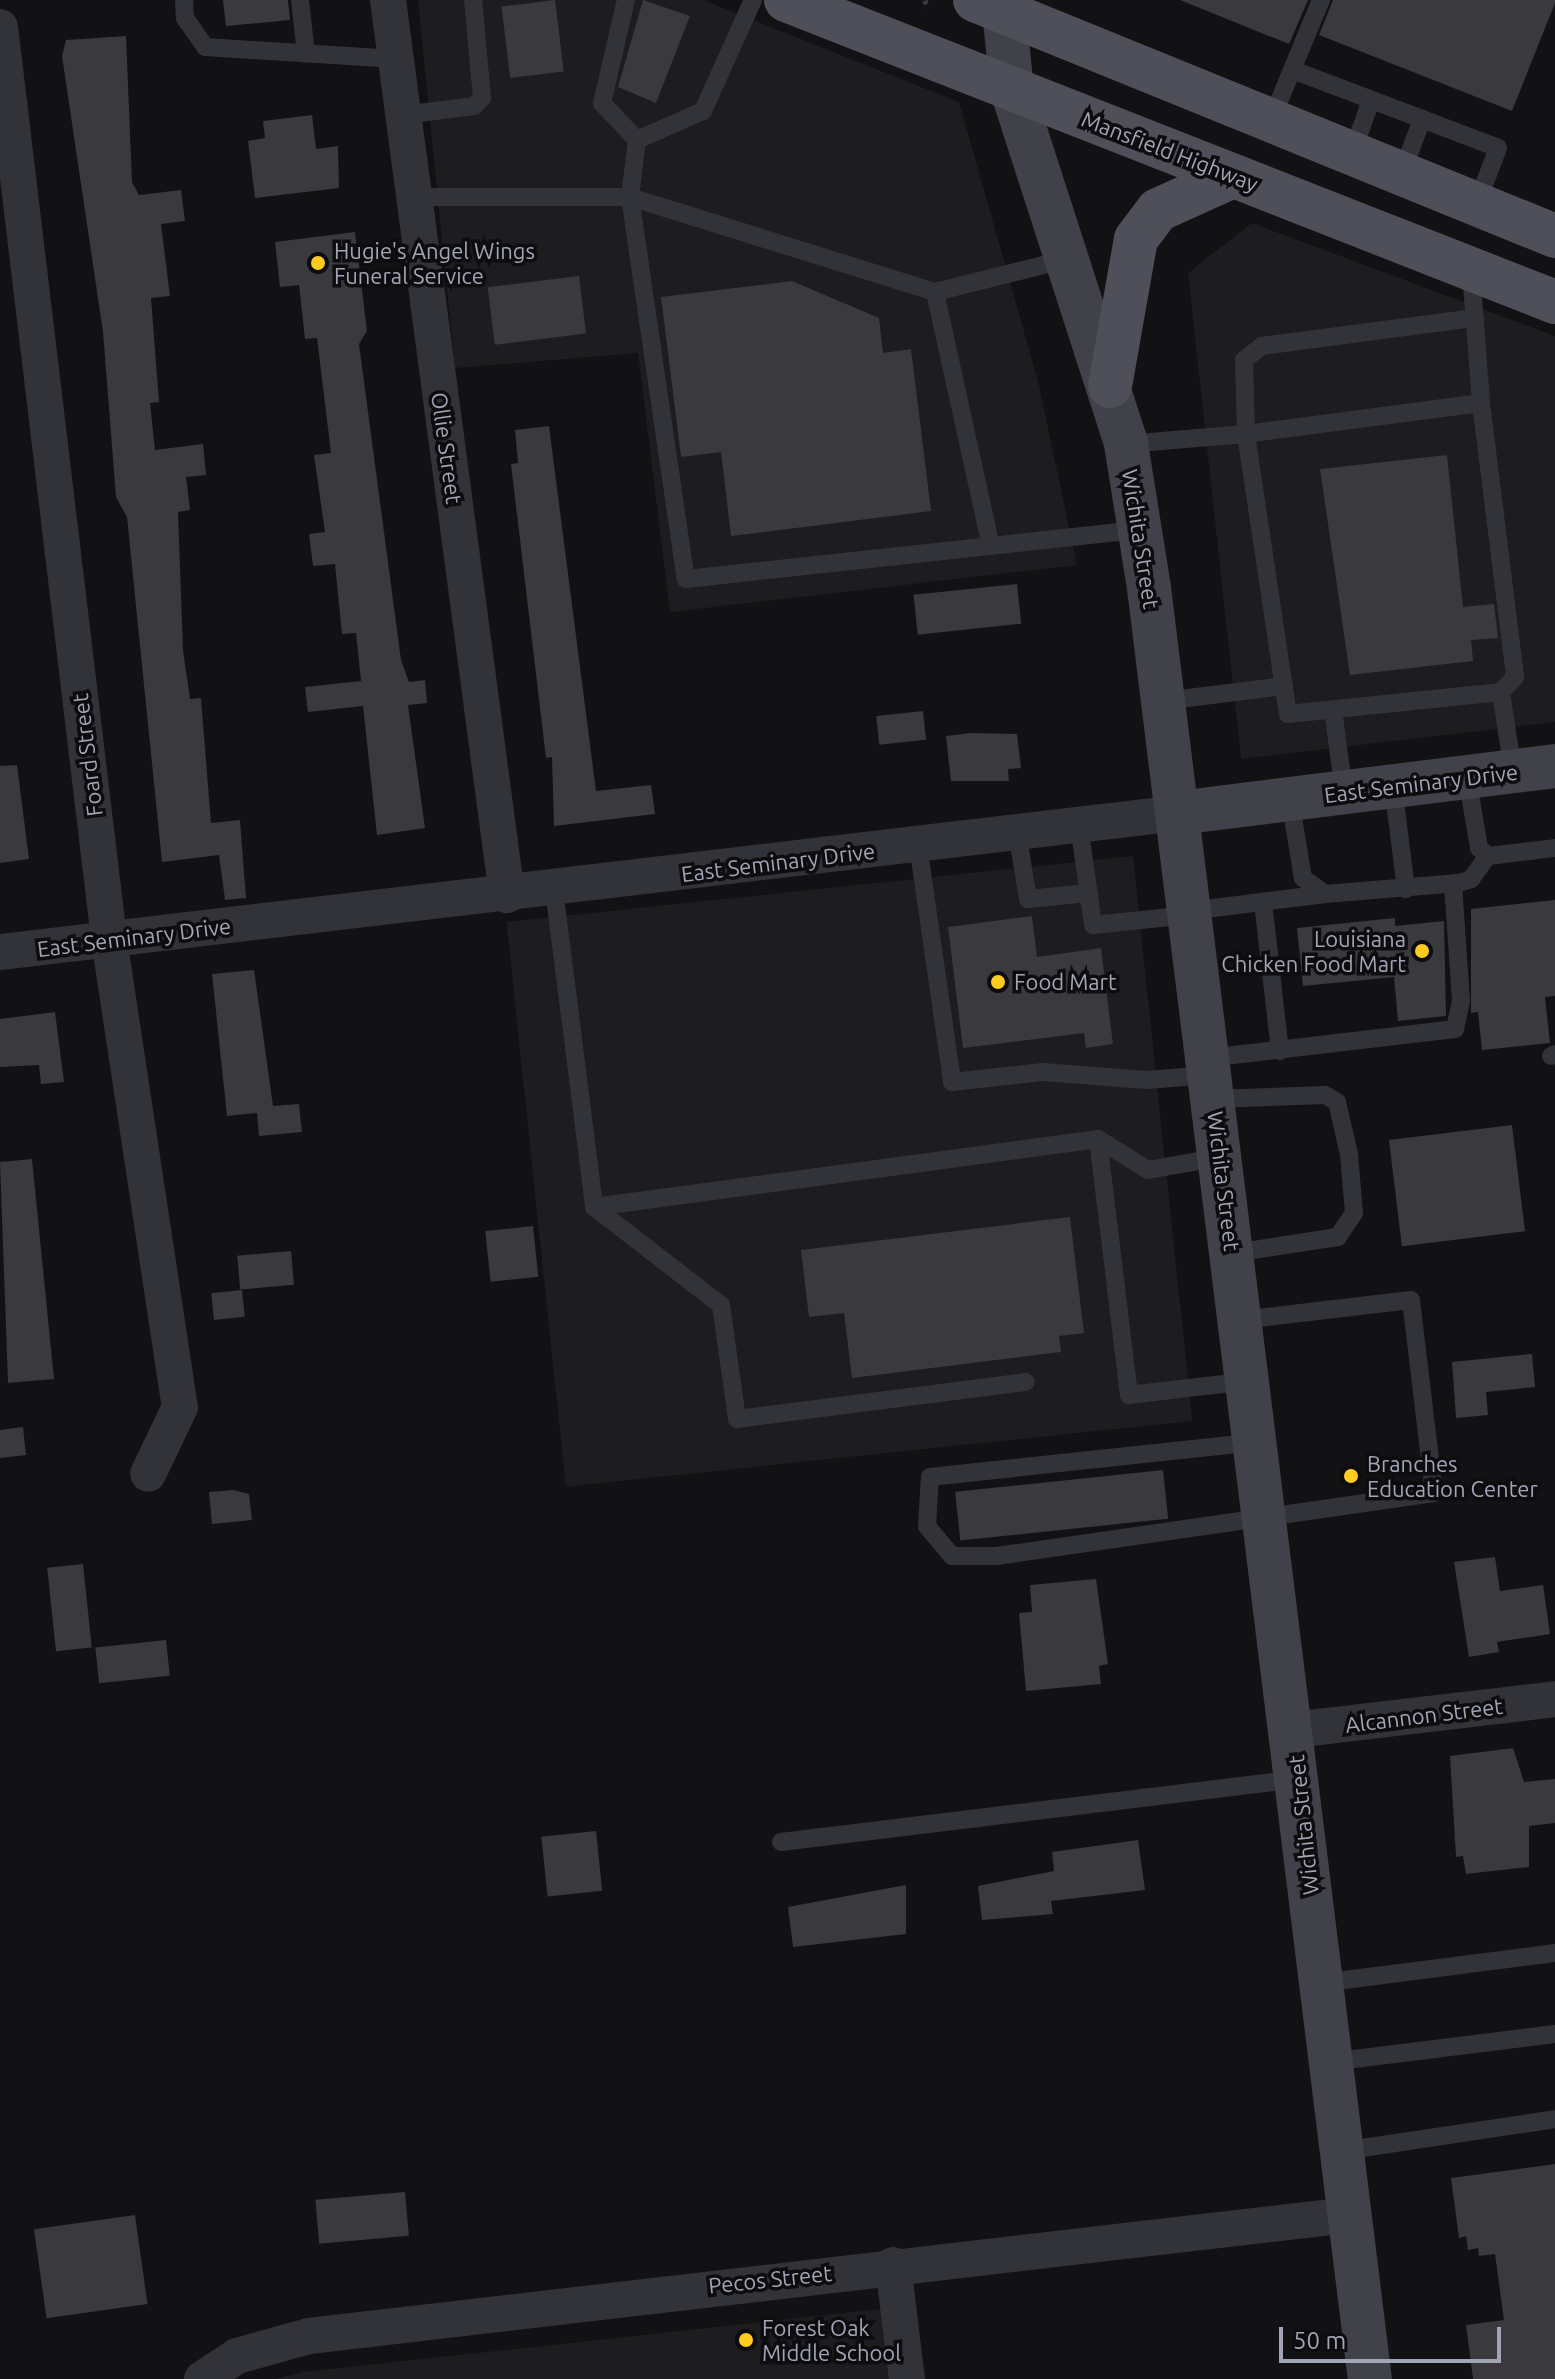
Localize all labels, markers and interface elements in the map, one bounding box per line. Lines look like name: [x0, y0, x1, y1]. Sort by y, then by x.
street label: Mansfield Highway: [1078, 105, 1262, 197]
place label: Hugie's Angel Wings Funeral Service: [334, 237, 535, 288]
marker: Hugie's Angel Wings Funeral Service: [309, 254, 327, 272]
street label: Ollie Street: [426, 390, 468, 506]
street label: Wichita Street: [1117, 467, 1165, 611]
street label: Foard Street: [66, 692, 108, 818]
street label: East Seminary Drive: [1323, 758, 1519, 808]
street label: East Seminary Drive: [680, 837, 876, 887]
street label: East Seminary Drive: [36, 912, 232, 962]
place label: Louisiana Chicken Food Mart: [1221, 925, 1406, 976]
marker: Louisiana Chicken Food Mart: [1413, 942, 1431, 960]
place label: Food Mart: [1014, 969, 1117, 995]
marker: Food Mart: [989, 973, 1007, 991]
street label: Wichita Street: [1202, 1110, 1246, 1252]
place label: Branches Education Center: [1367, 1450, 1538, 1502]
marker: Branches Education Center: [1342, 1467, 1360, 1485]
street label: Alcannon Street: [1344, 1692, 1504, 1738]
street label: Wichita Street: [1283, 1754, 1323, 1896]
street label: Pecos Street: [707, 2259, 833, 2299]
scale bar: [1283, 2311, 1505, 2361]
place label: Forest Oak Middle School: [762, 2314, 901, 2366]
text: 50 m: [1293, 2327, 1346, 2354]
marker: Forest Oak Middle School: [737, 2331, 755, 2349]

